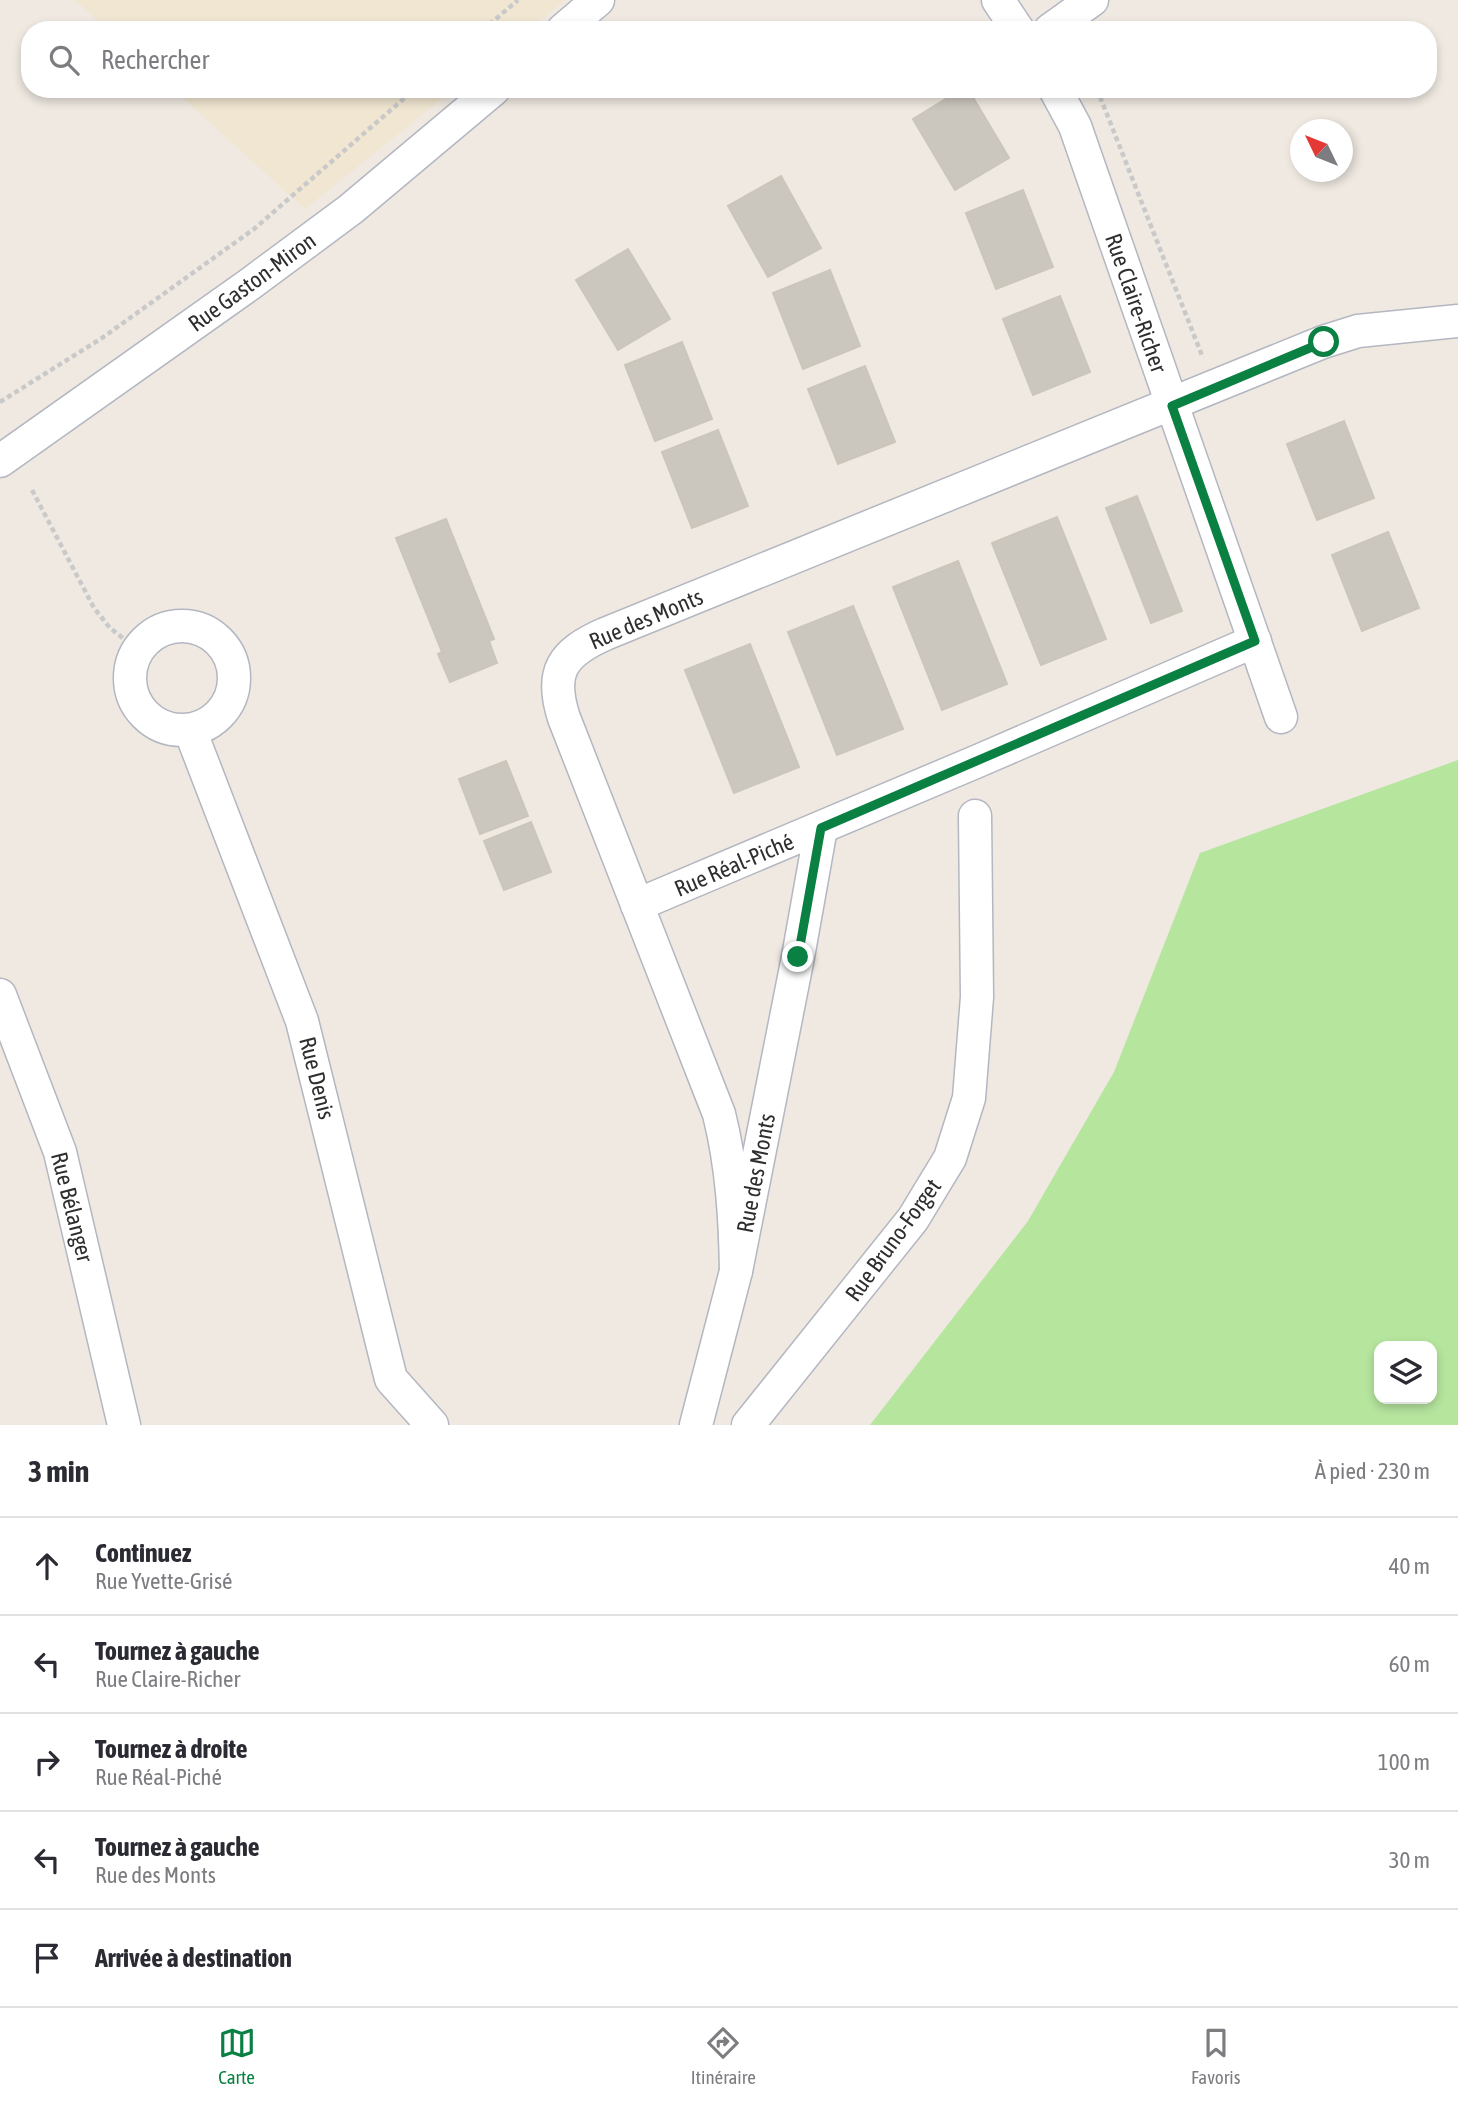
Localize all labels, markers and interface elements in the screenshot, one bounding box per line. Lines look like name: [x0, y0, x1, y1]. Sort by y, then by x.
search box: [21, 21, 1437, 98]
icon: search: [45, 41, 83, 79]
text: Rechercher: [101, 45, 209, 75]
north arrow: [1290, 119, 1353, 182]
street label: Rue Gaston-Miron: [183, 227, 321, 337]
street label: Rue Claire-Richer: [1100, 230, 1172, 377]
route start: [1308, 326, 1339, 357]
street label: Rue des Monts: [585, 583, 707, 655]
street label: Rue Réal-Piché: [671, 828, 797, 902]
route end: [782, 941, 813, 972]
street label: Rue Denis: [294, 1034, 340, 1122]
street label: Rue des Monts: [732, 1111, 780, 1235]
street label: Rue Bélanger: [46, 1149, 98, 1266]
street label: Rue Bruno-Forget: [840, 1174, 946, 1306]
map controls: [1374, 1341, 1437, 1404]
button: layers: [1374, 1341, 1437, 1404]
text: 3 min: [28, 1454, 89, 1488]
text: À pied · 230 m: [1315, 1458, 1430, 1484]
text: Continuez: [95, 1538, 191, 1568]
icon: ahead: [28, 1547, 66, 1585]
text: 40 m: [1389, 1553, 1430, 1579]
text: Rue Yvette-Grisé: [95, 1568, 232, 1594]
text: Tournez à gauche: [95, 1636, 260, 1666]
icon: left: [28, 1645, 66, 1683]
text: 60 m: [1389, 1651, 1430, 1677]
text: Rue Claire-Richer: [95, 1666, 240, 1692]
text: Tournez à droite: [95, 1734, 248, 1764]
icon: right: [28, 1743, 66, 1781]
text: 100 m: [1378, 1749, 1430, 1775]
text: Rue Réal-Piché: [95, 1764, 222, 1790]
text: Tournez à gauche: [95, 1832, 260, 1862]
icon: left: [28, 1841, 66, 1879]
text: 30 m: [1389, 1847, 1430, 1873]
text: Rue des Monts: [95, 1862, 216, 1888]
icon: arrive: [28, 1939, 66, 1977]
text: Arrivée à destination: [95, 1943, 292, 1973]
tab: Carte: [218, 2024, 256, 2088]
tab: Itinéraire: [691, 2024, 756, 2088]
tab: Favoris: [1191, 2024, 1240, 2088]

